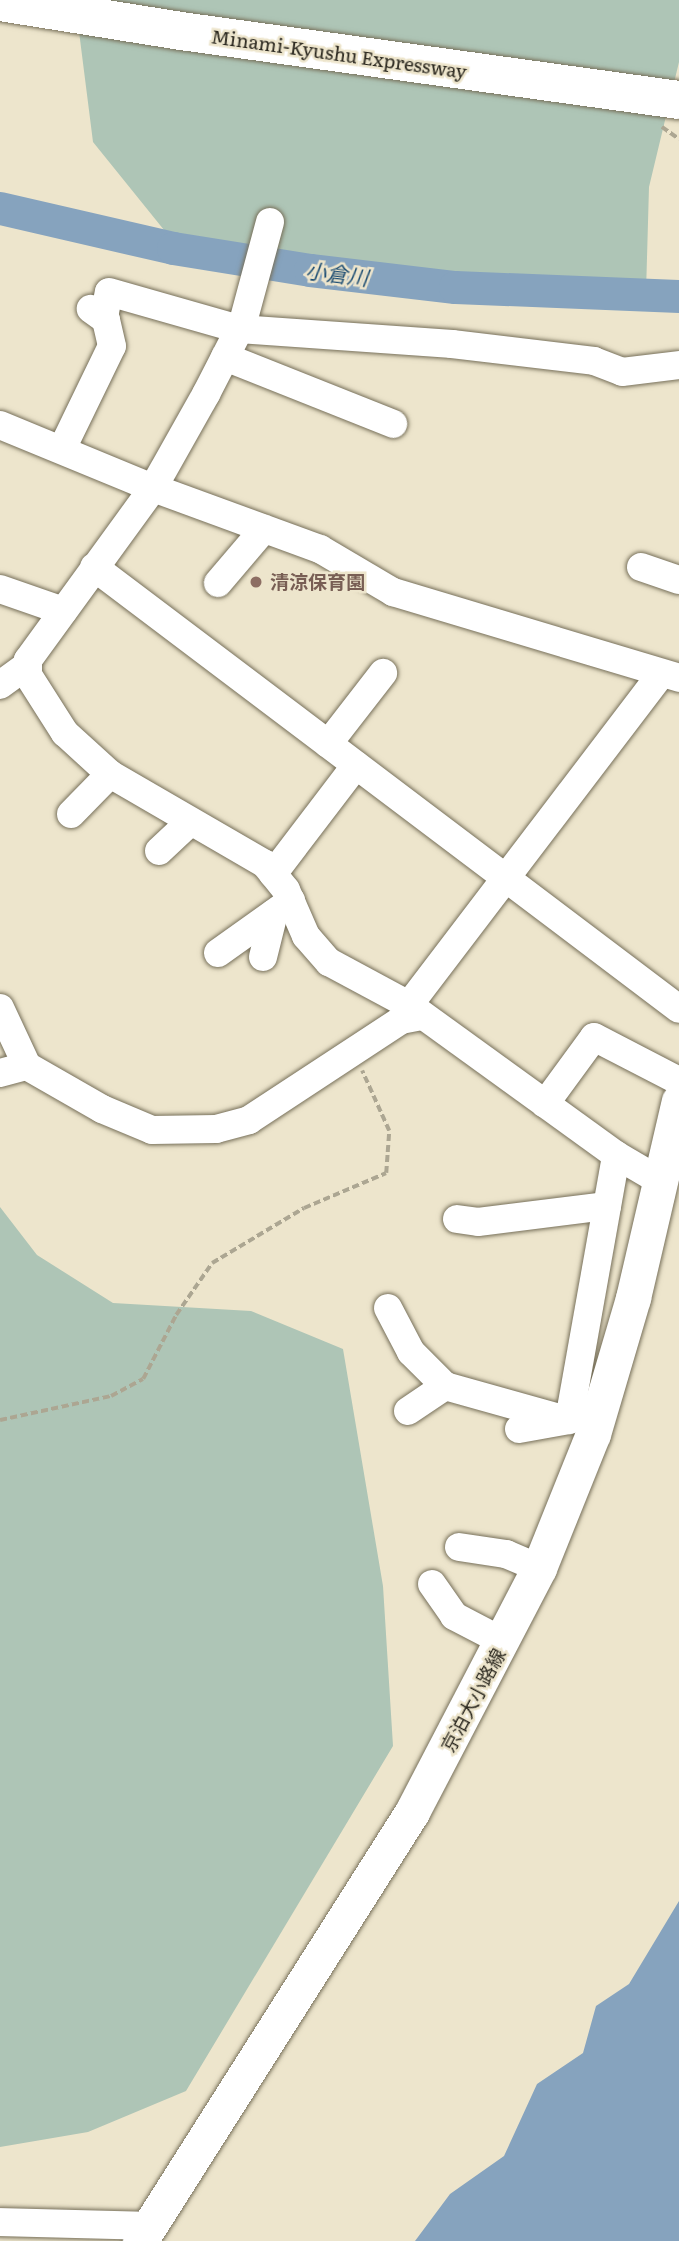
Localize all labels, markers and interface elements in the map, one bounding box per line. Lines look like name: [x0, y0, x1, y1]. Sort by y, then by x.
street label: Minami-Kyushu Expressway: [210, 25, 468, 83]
water label: 小倉川: [304, 257, 370, 289]
place label: 清涼保育園: [270, 571, 365, 593]
marker: 清涼保育園: [248, 574, 264, 590]
street label: 京泊大小路線: [436, 1644, 510, 1756]

